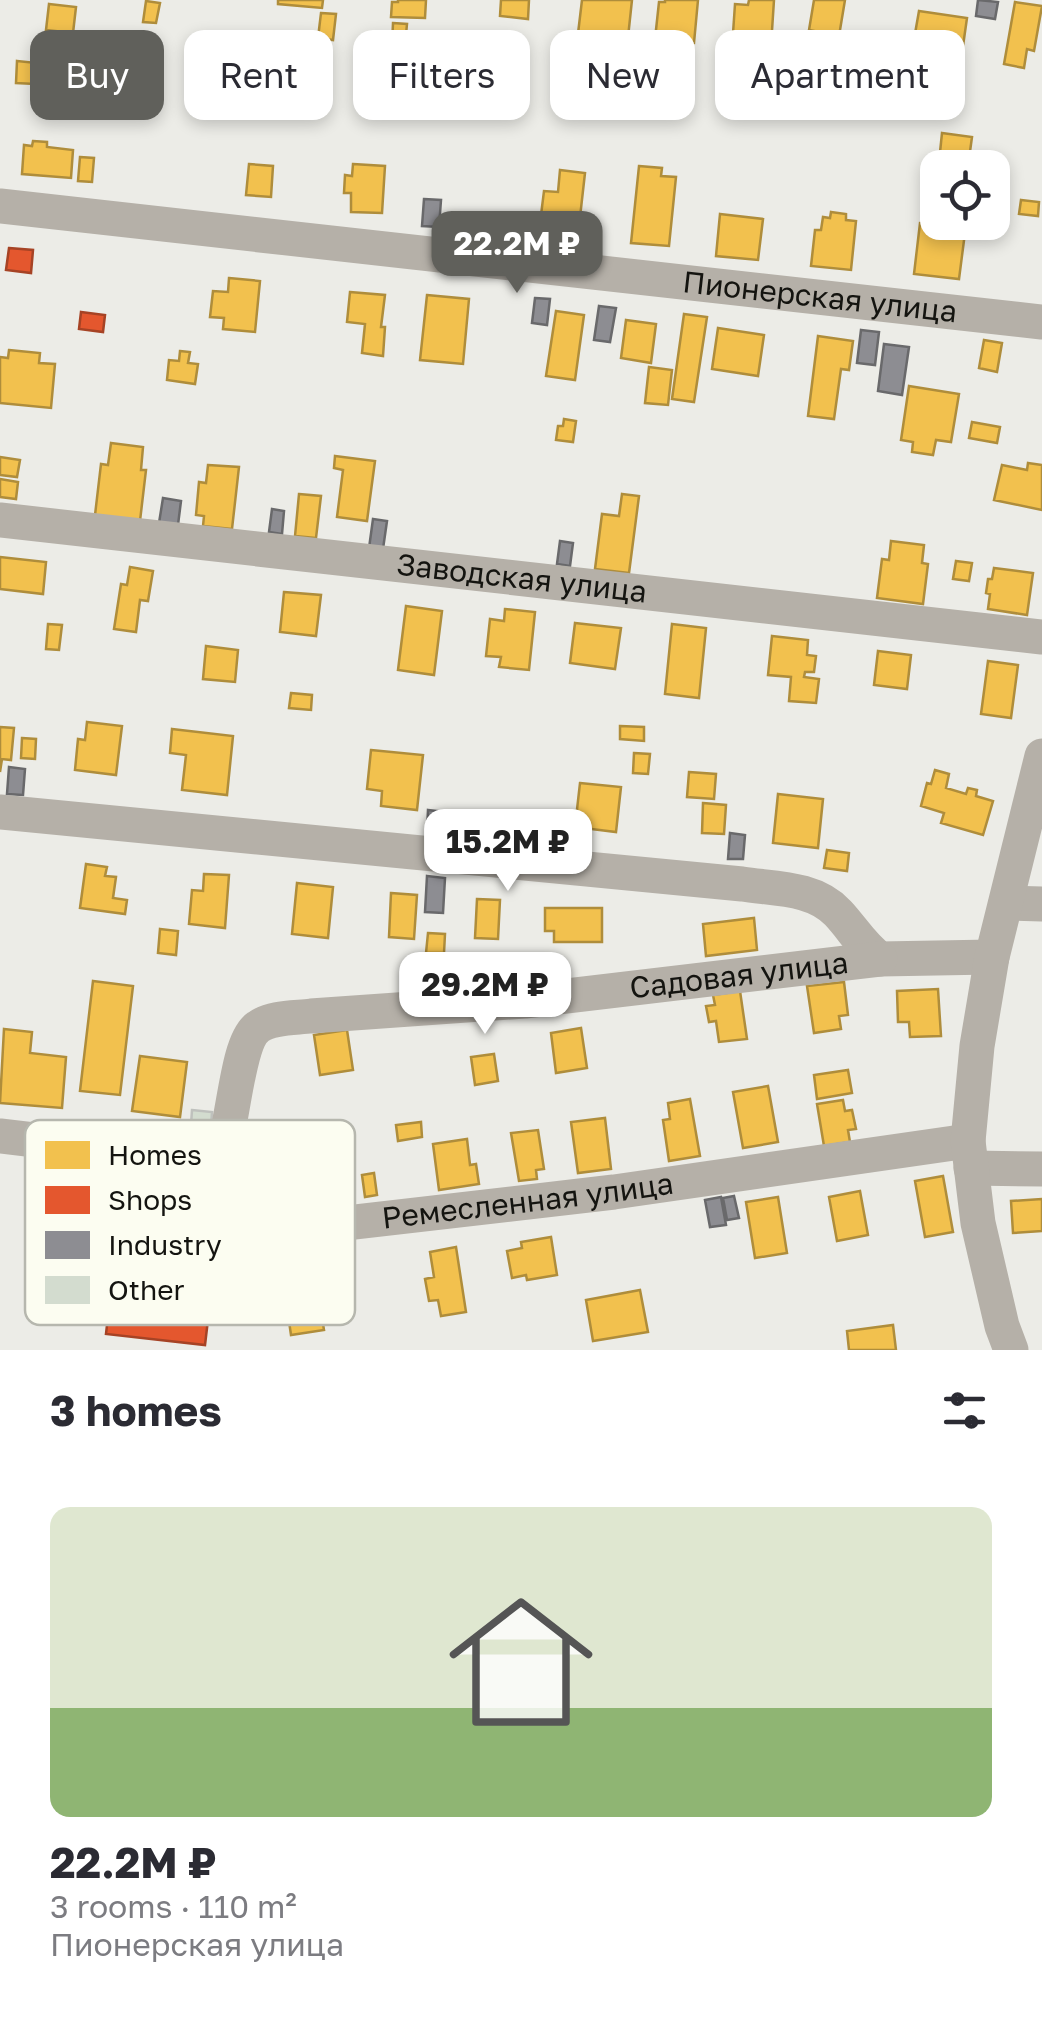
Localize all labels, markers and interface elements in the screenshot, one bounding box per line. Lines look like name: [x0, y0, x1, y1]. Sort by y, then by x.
chip: Buy: [30, 30, 164, 120]
chip: Rent: [184, 30, 333, 120]
chip: Filters: [353, 30, 530, 120]
chip: New: [550, 30, 695, 120]
chip: Apartment: [715, 30, 965, 120]
map controls: [920, 150, 1010, 240]
button: locate: [920, 150, 1010, 240]
pin: 22.2M ₽: [425, 211, 609, 296]
text: 22.2M ₽: [454, 224, 580, 262]
street label: Пионерская улица: [681, 263, 959, 329]
street label: Заводская улица: [395, 546, 649, 610]
pin: 15.2M ₽: [416, 809, 600, 894]
text: 15.2M ₽: [446, 822, 570, 860]
street label: Садовая улица: [628, 944, 850, 1005]
pin: 29.2M ₽: [393, 952, 577, 1037]
text: 29.2M ₽: [421, 965, 549, 1003]
legend: [25, 1120, 355, 1325]
text: Homes: [108, 1138, 202, 1171]
street label: Ремесленная улица: [380, 1165, 676, 1236]
text: Shops: [108, 1183, 192, 1216]
text: Industry: [108, 1228, 222, 1261]
text: Other: [108, 1273, 184, 1306]
icon: filters: [937, 1383, 992, 1438]
text: 3 homes: [50, 1385, 222, 1435]
icon: home: [431, 1572, 611, 1752]
text: 22.2M ₽: [50, 1837, 217, 1887]
text: 3 rooms · 110 m²: [50, 1887, 297, 1925]
text: Пионерская улица: [50, 1925, 344, 1963]

